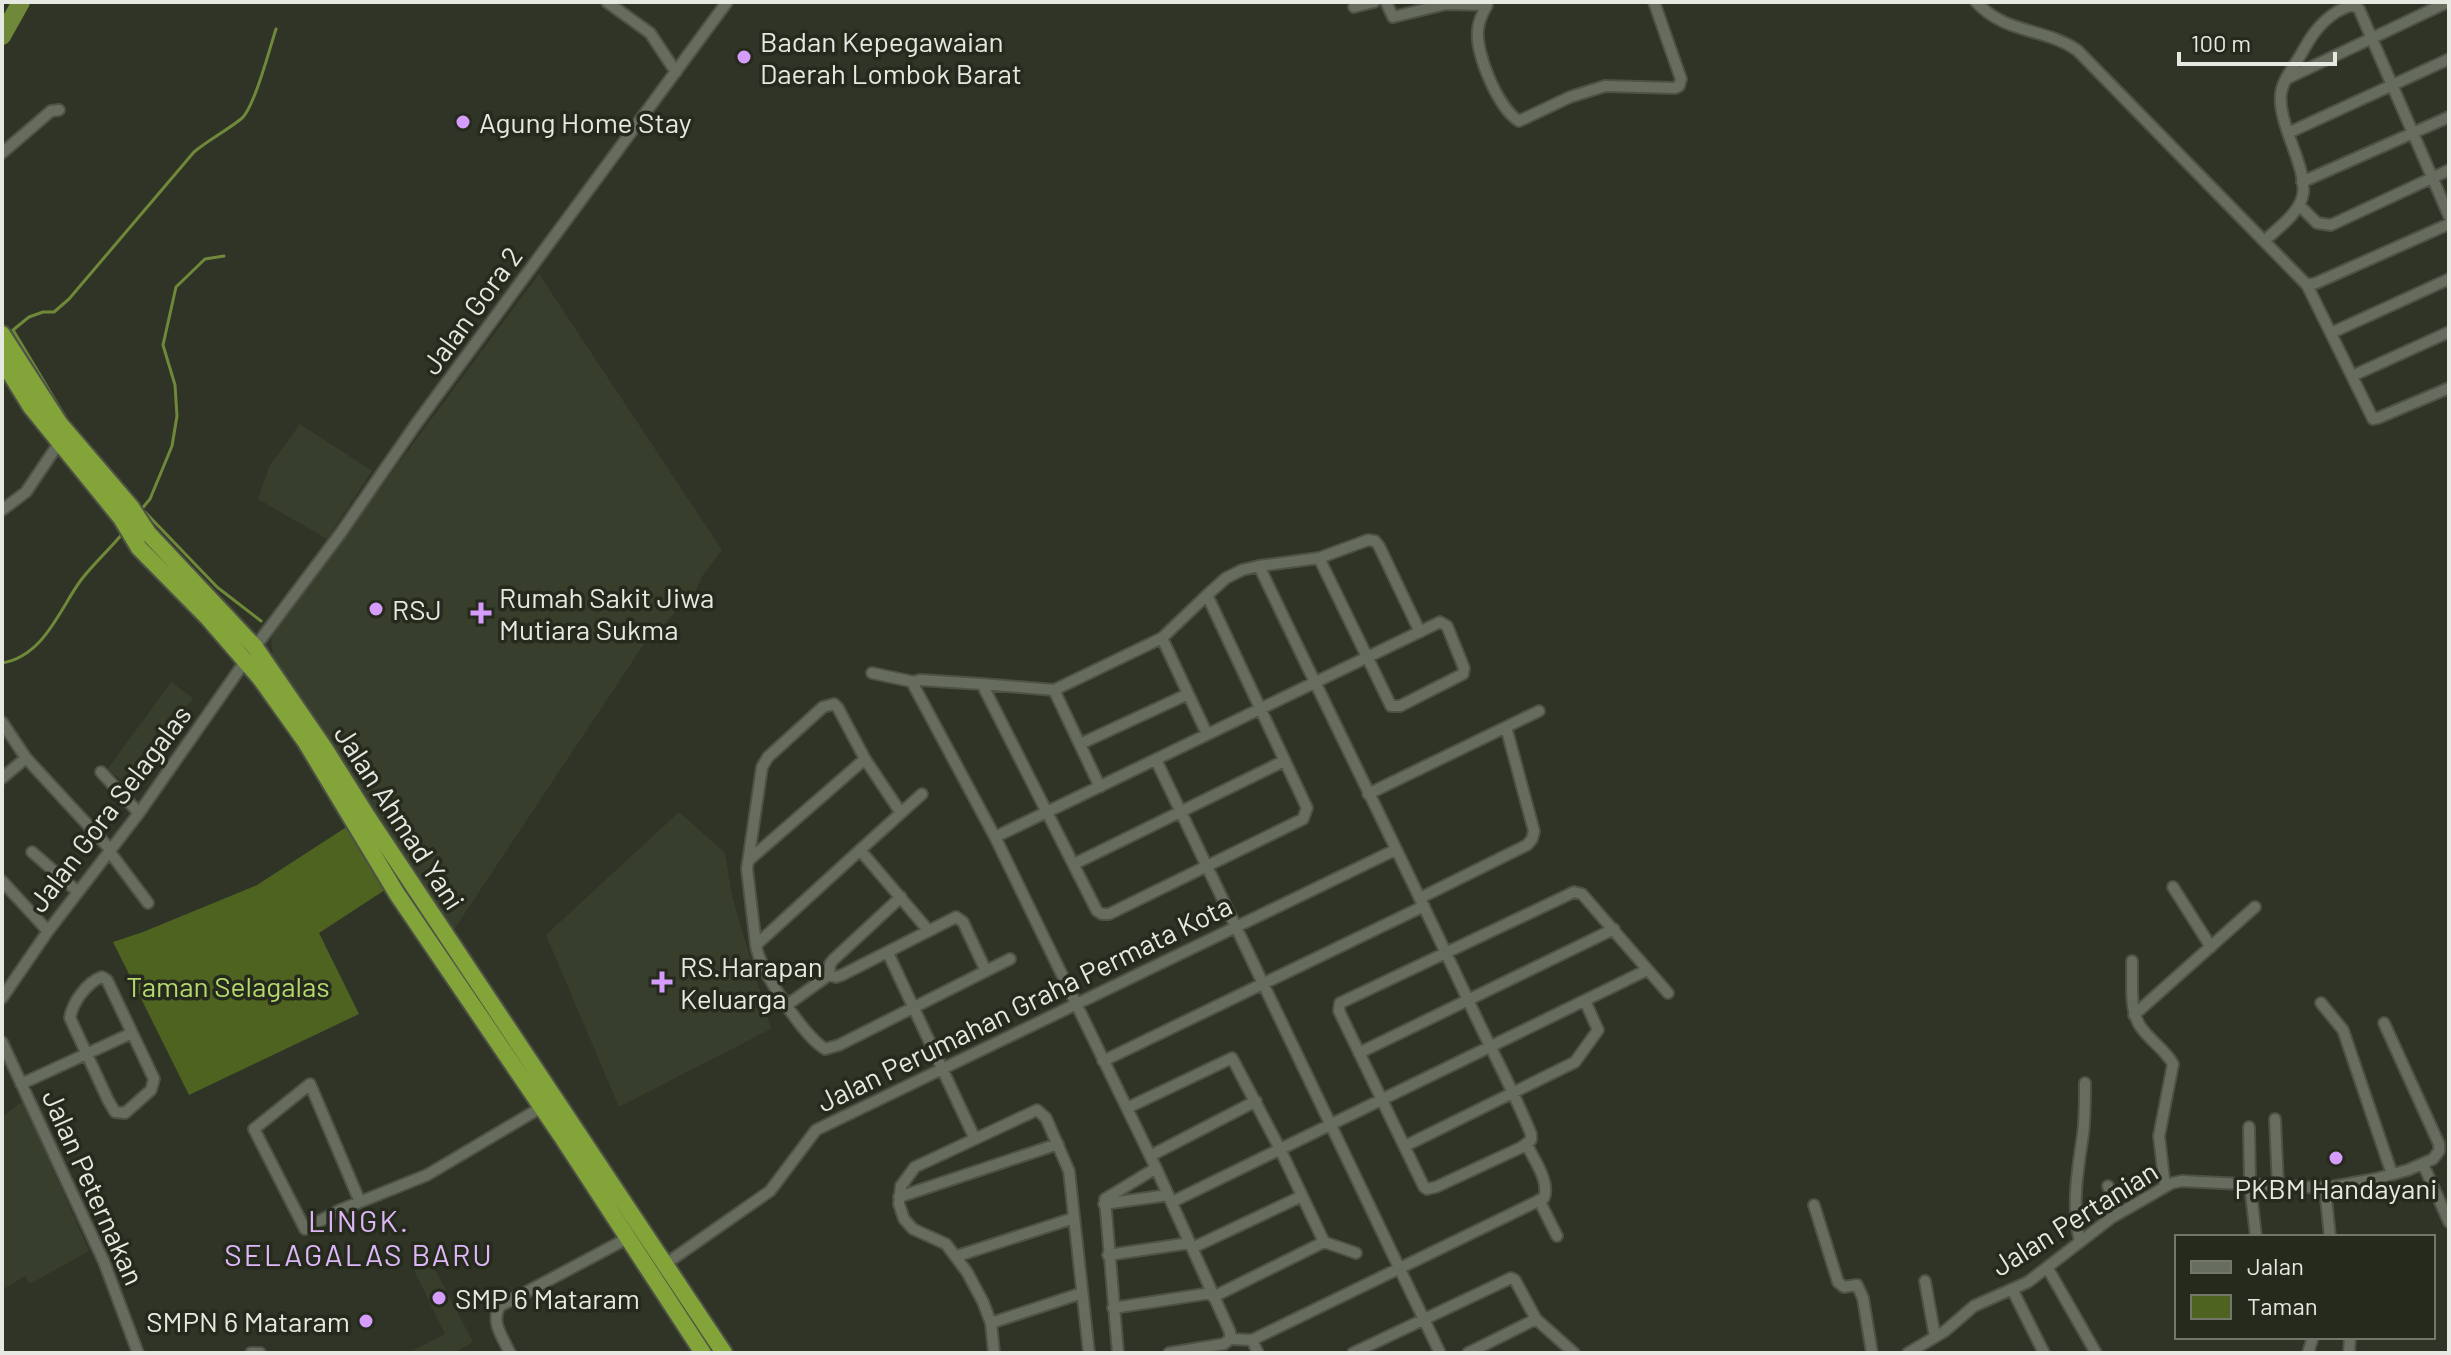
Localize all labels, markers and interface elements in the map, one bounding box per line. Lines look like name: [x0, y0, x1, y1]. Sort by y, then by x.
scale bar: [2179, 16, 2335, 66]
place label: Badan Kepegawaian Daerah Lombok Barat: [760, 24, 1022, 90]
text: 100 m: [2191, 28, 2251, 57]
marker: Badan Kepegawaian Daerah Lombok Barat: [735, 48, 753, 66]
place label: Agung Home Stay: [479, 105, 692, 139]
marker: Agung Home Stay: [454, 113, 472, 131]
street label: Jalan Gora 2: [413, 240, 529, 380]
place label: Rumah Sakit Jiwa Mutiara Sukma: [499, 580, 714, 646]
place label: RSJ: [392, 592, 442, 626]
marker: RSJ: [367, 600, 385, 618]
marker: Rumah Sakit Jiwa Mutiara Sukma: [470, 602, 492, 624]
street label: Jalan Gora Selagalas: [20, 698, 198, 918]
street label: Jalan Ahmad Yani: [328, 718, 472, 916]
street label: Jalan Perumahan Graha Permata Kota: [811, 888, 1237, 1118]
place label: RS.Harapan Keluarga: [680, 949, 823, 1015]
park label: Taman Selagalas: [126, 969, 330, 1003]
marker: RS.Harapan Keluarga: [651, 971, 673, 993]
street label: Jalan Peternakan: [36, 1084, 152, 1290]
marker: PKBM Handayani: [2327, 1149, 2345, 1167]
street label: Jalan Pertanian: [1985, 1153, 2163, 1283]
place label: PKBM Handayani: [2235, 1171, 2437, 1205]
district label: LINGK. SELAGALAS BARU: [224, 1202, 494, 1272]
legend: [2175, 1235, 2435, 1339]
text: Jalan: [2247, 1251, 2304, 1280]
place label: SMP 6 Mataram: [455, 1281, 640, 1315]
marker: SMP 6 Mataram: [430, 1289, 448, 1307]
text: Taman: [2247, 1291, 2318, 1320]
place label: SMPN 6 Mataram: [146, 1304, 350, 1338]
marker: SMPN 6 Mataram: [357, 1312, 375, 1330]

